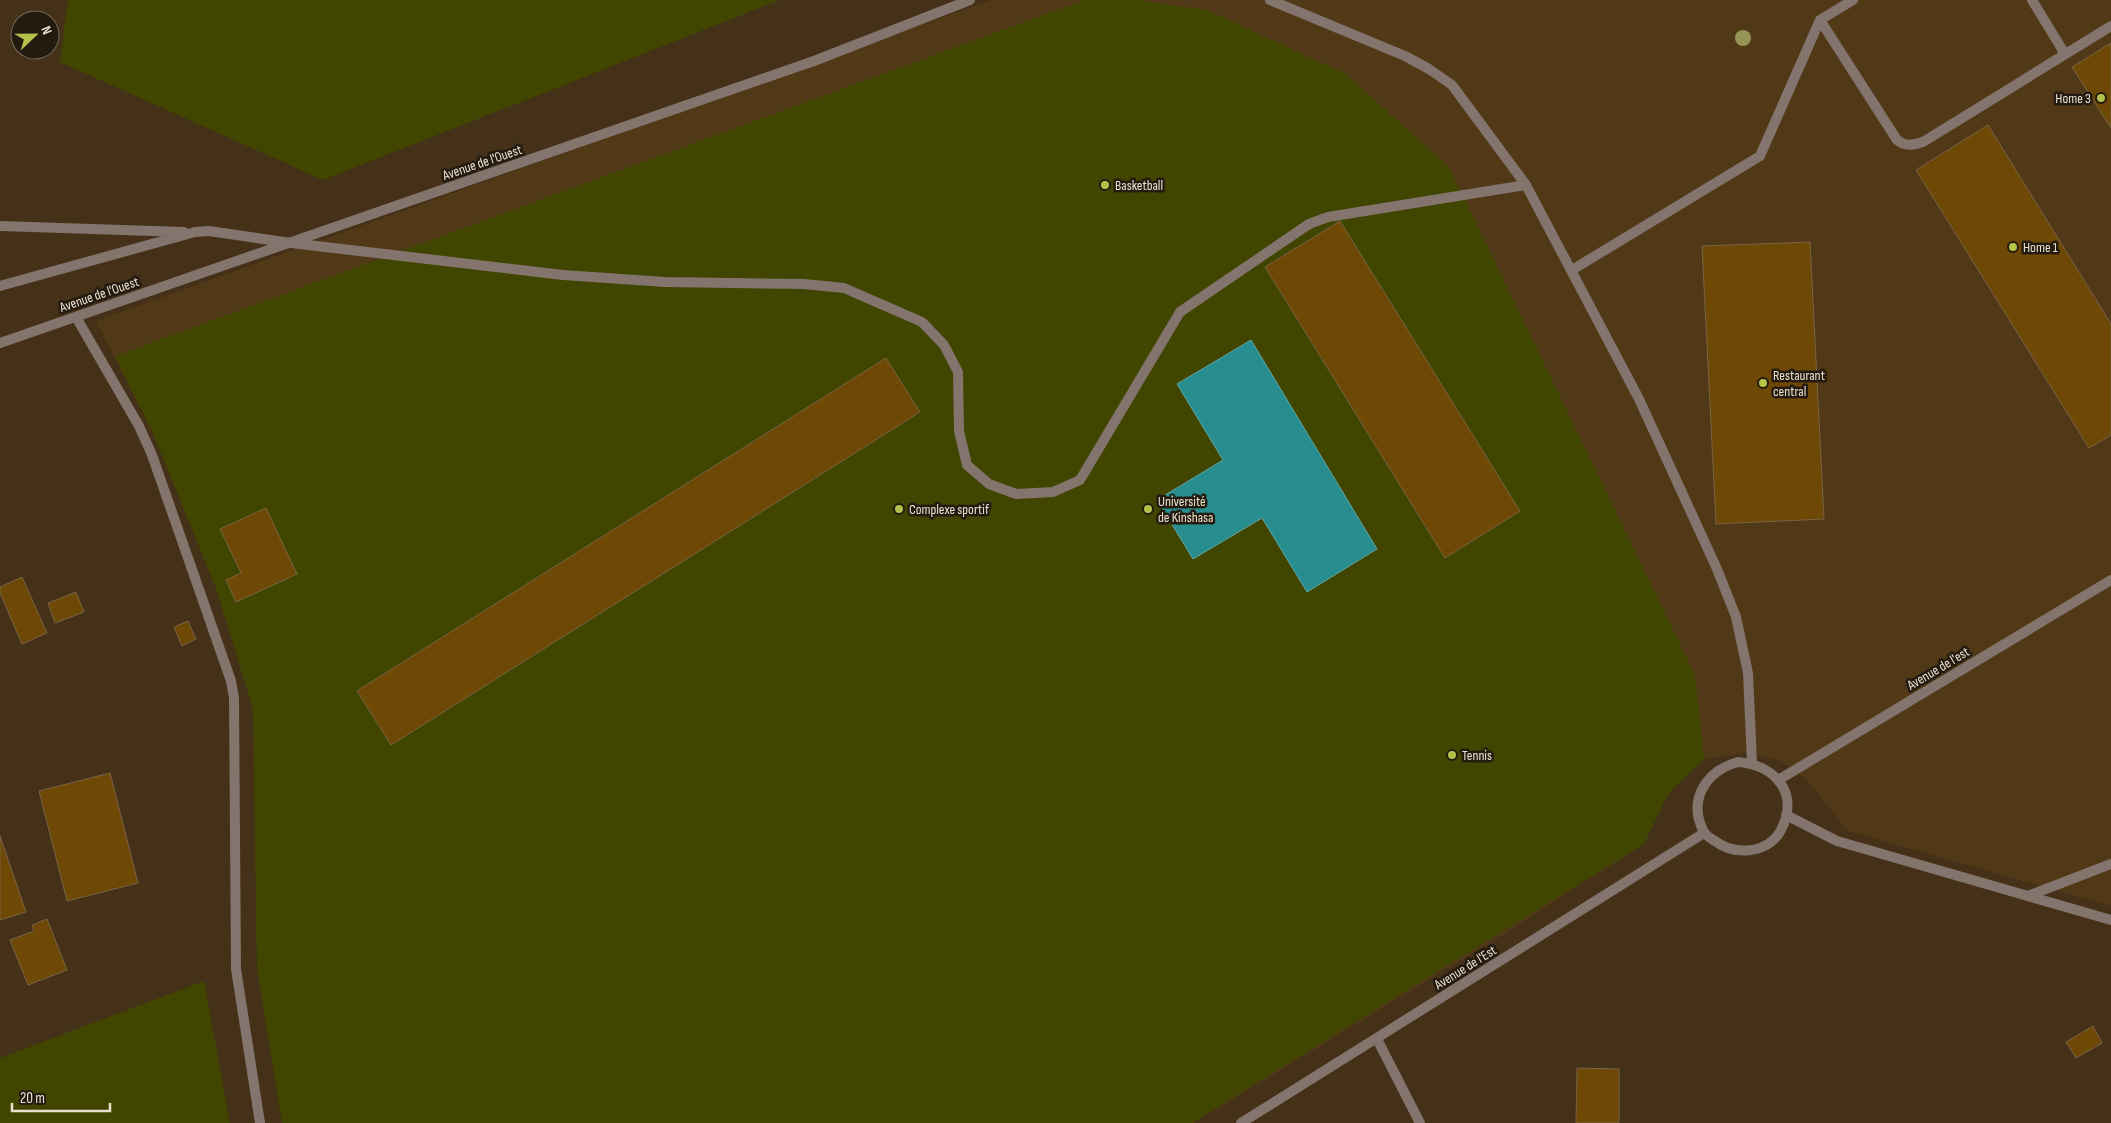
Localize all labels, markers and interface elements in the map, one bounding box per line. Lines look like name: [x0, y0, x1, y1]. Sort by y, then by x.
north arrow: [10, 10, 60, 60]
text: N: [37, 24, 56, 37]
place label: Home 3: [2055, 90, 2091, 107]
marker: Home 3: [2095, 92, 2107, 104]
street label: Avenue de l'Ouest: [439, 141, 524, 184]
place label: Basketball: [1115, 177, 1163, 194]
marker: Basketball: [1099, 179, 1111, 191]
place label: Home 1: [2023, 239, 2058, 256]
marker: Home 1: [2007, 241, 2019, 253]
street label: Avenue de l'Ouest: [56, 273, 141, 316]
place label: Restaurant central: [1773, 367, 1825, 400]
marker: Restaurant central: [1757, 377, 1769, 389]
place label: Université de Kinshasa: [1158, 493, 1213, 526]
place label: Complexe sportif: [909, 501, 990, 518]
marker: Complexe sportif: [893, 503, 905, 515]
marker: Université de Kinshasa: [1142, 503, 1154, 515]
street label: Avenue de l'est: [1903, 643, 1973, 694]
place label: Tennis: [1462, 747, 1492, 764]
marker: Tennis: [1446, 749, 1458, 761]
street label: Avenue de l'Est: [1430, 942, 1499, 994]
scale bar: [12, 1080, 110, 1112]
text: 20 m: [20, 1089, 45, 1108]

